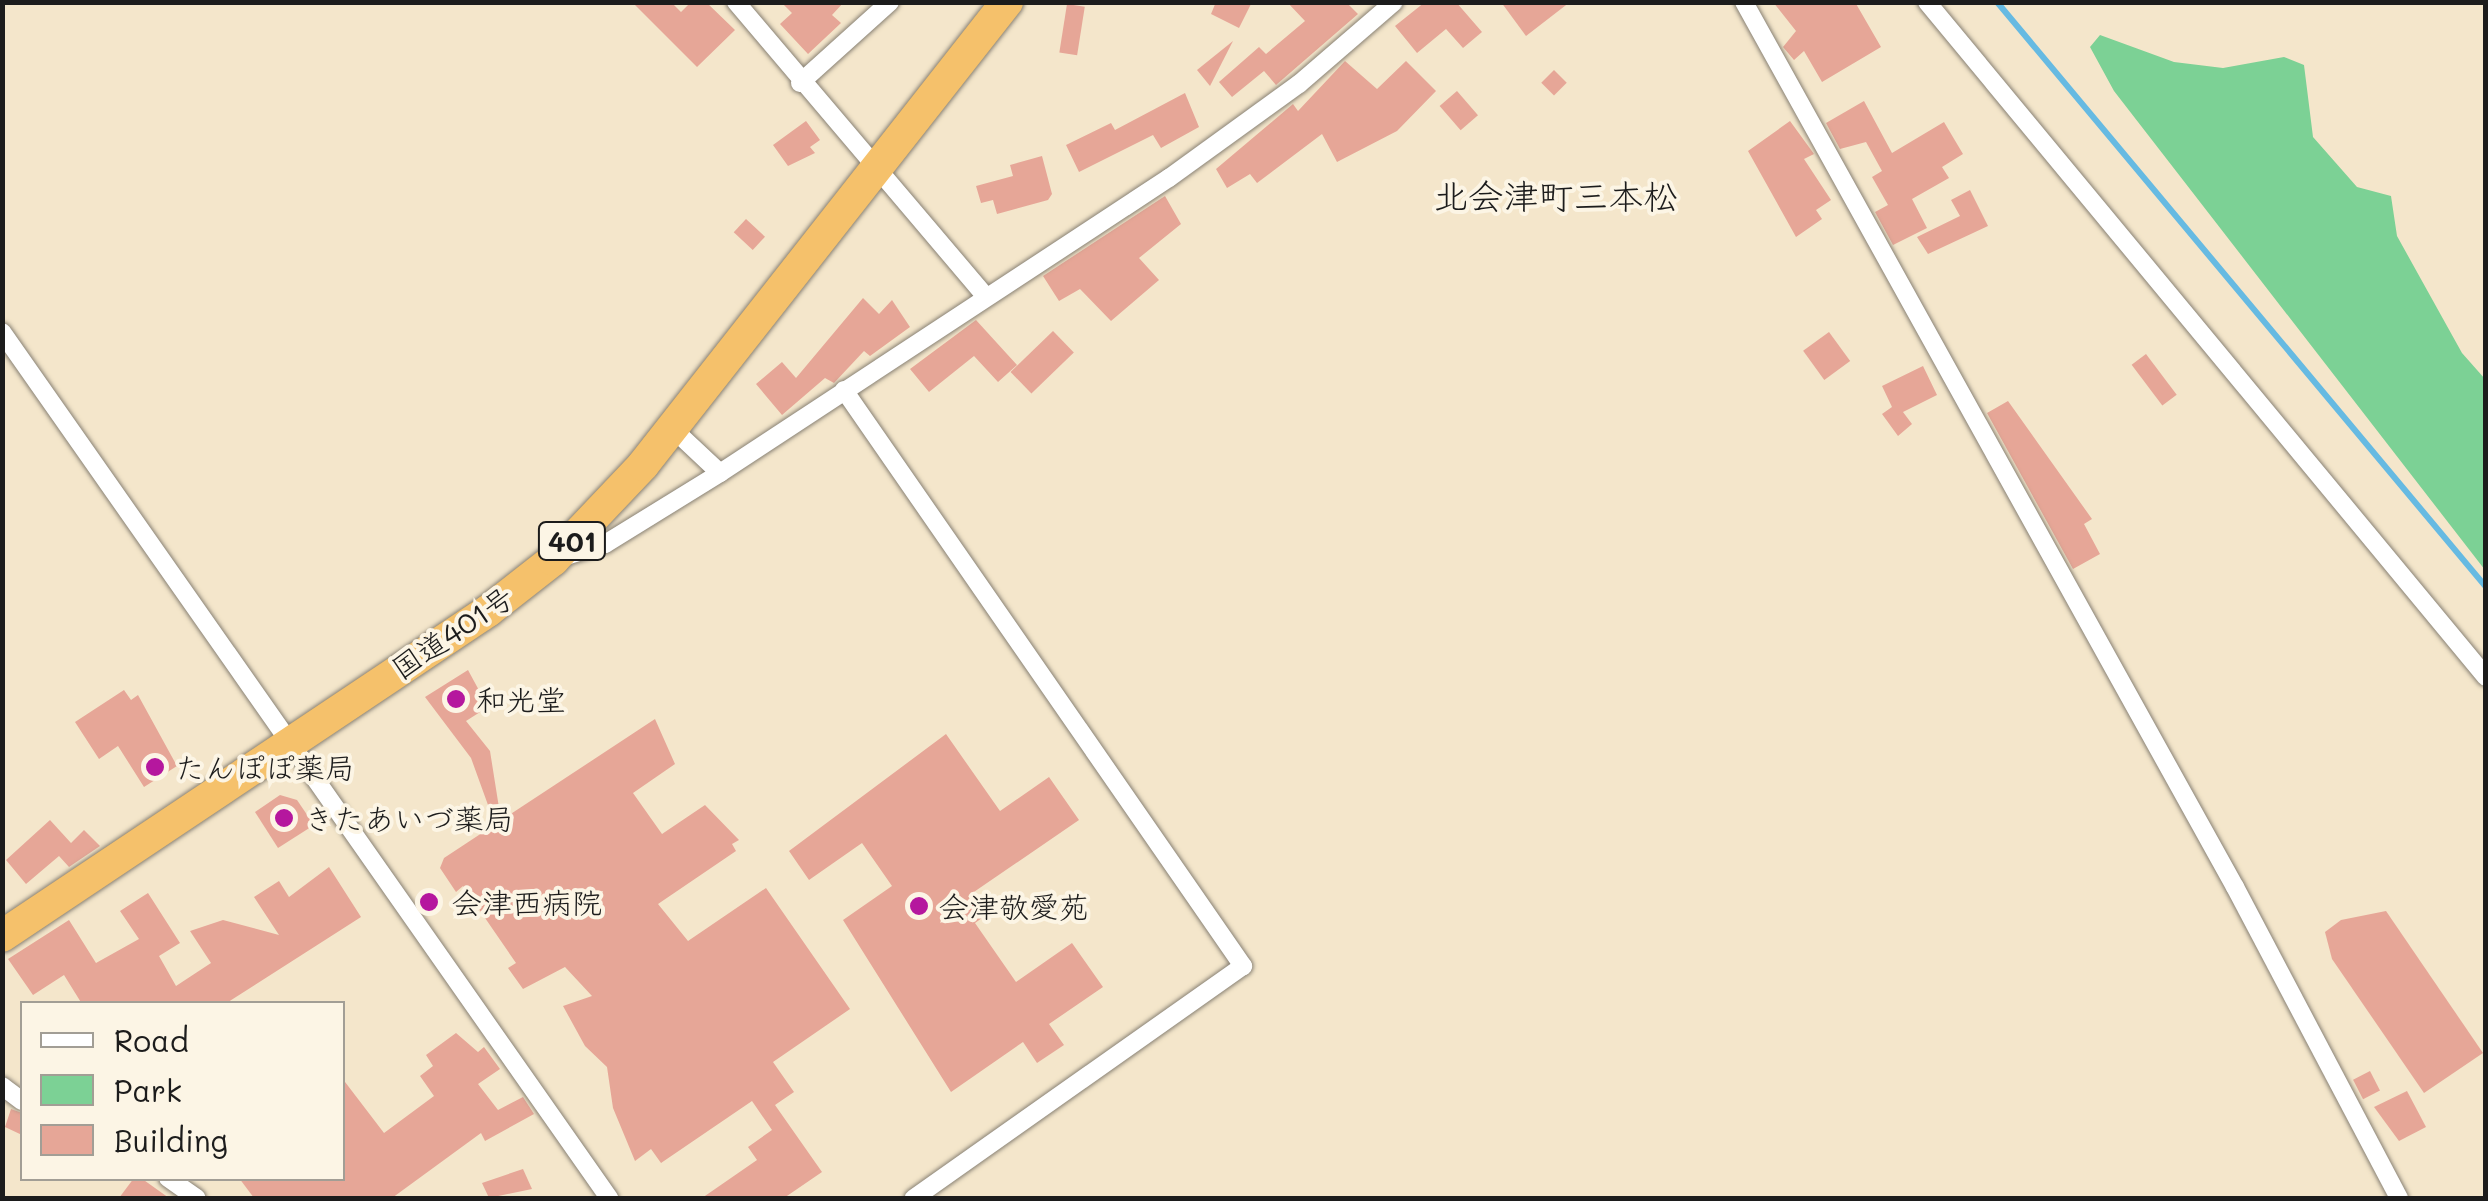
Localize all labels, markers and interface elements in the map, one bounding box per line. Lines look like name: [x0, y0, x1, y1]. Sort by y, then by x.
district label: 北会津町三本松: [1434, 174, 1678, 216]
road number: 401: [537, 518, 607, 564]
street label: 国道401号: [384, 578, 520, 686]
place label: 和光堂: [476, 681, 566, 717]
marker: 和光堂: [445, 688, 467, 710]
place label: たんぽぽ薬局: [175, 749, 355, 785]
marker: たんぽぽ薬局: [144, 756, 166, 778]
place label: きたあいづ薬局: [304, 800, 514, 836]
marker: きたあいづ薬局: [273, 807, 295, 829]
place label: 会津西病院: [452, 884, 602, 920]
place label: 会津敬愛苑: [939, 888, 1089, 924]
marker: 会津西病院: [416, 889, 442, 915]
marker: 会津敬愛苑: [908, 895, 930, 917]
legend: [20, 1001, 345, 1181]
text: Road: [114, 1020, 189, 1060]
text: Park: [114, 1070, 182, 1110]
text: Building: [114, 1120, 228, 1160]

